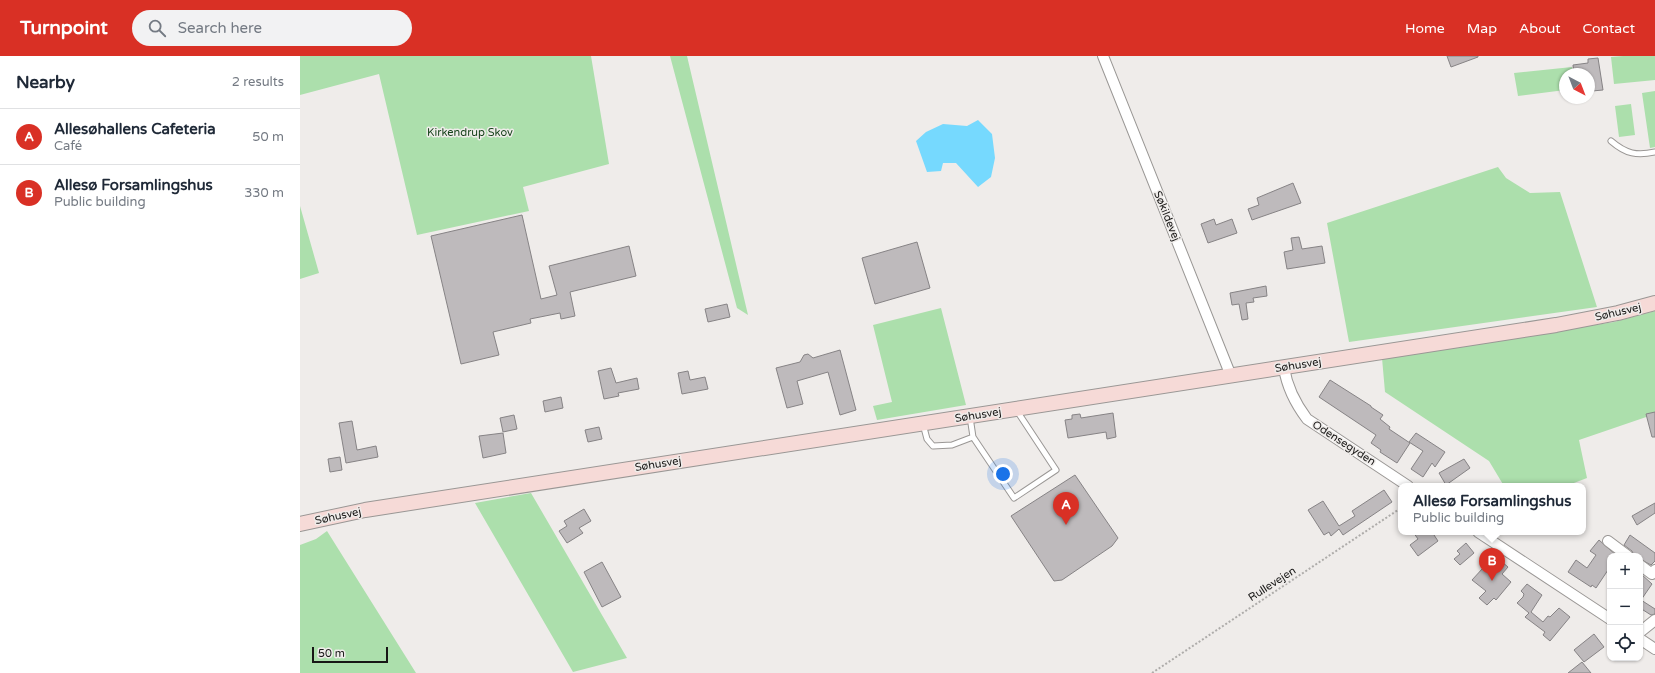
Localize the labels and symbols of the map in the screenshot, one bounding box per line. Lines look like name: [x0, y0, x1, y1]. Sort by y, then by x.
north arrow: [1559, 68, 1595, 104]
park label: Kirkendrup Skov: [427, 126, 513, 139]
street label: Søkildevej: [1151, 189, 1183, 243]
street label: Søhusvej: [1594, 300, 1642, 324]
street label: Søhusvej: [1274, 355, 1322, 375]
street label: Søhusvej: [954, 405, 1002, 425]
street label: Odensegyden: [1310, 418, 1378, 468]
street label: Søhusvej: [634, 454, 682, 474]
your location: [993, 464, 1013, 484]
pin: A: [1053, 492, 1079, 525]
street label: Søhusvej: [314, 505, 362, 527]
pin: B: [1479, 548, 1505, 581]
street label: Rullevejen: [1246, 564, 1298, 604]
scale bar: [312, 645, 388, 664]

